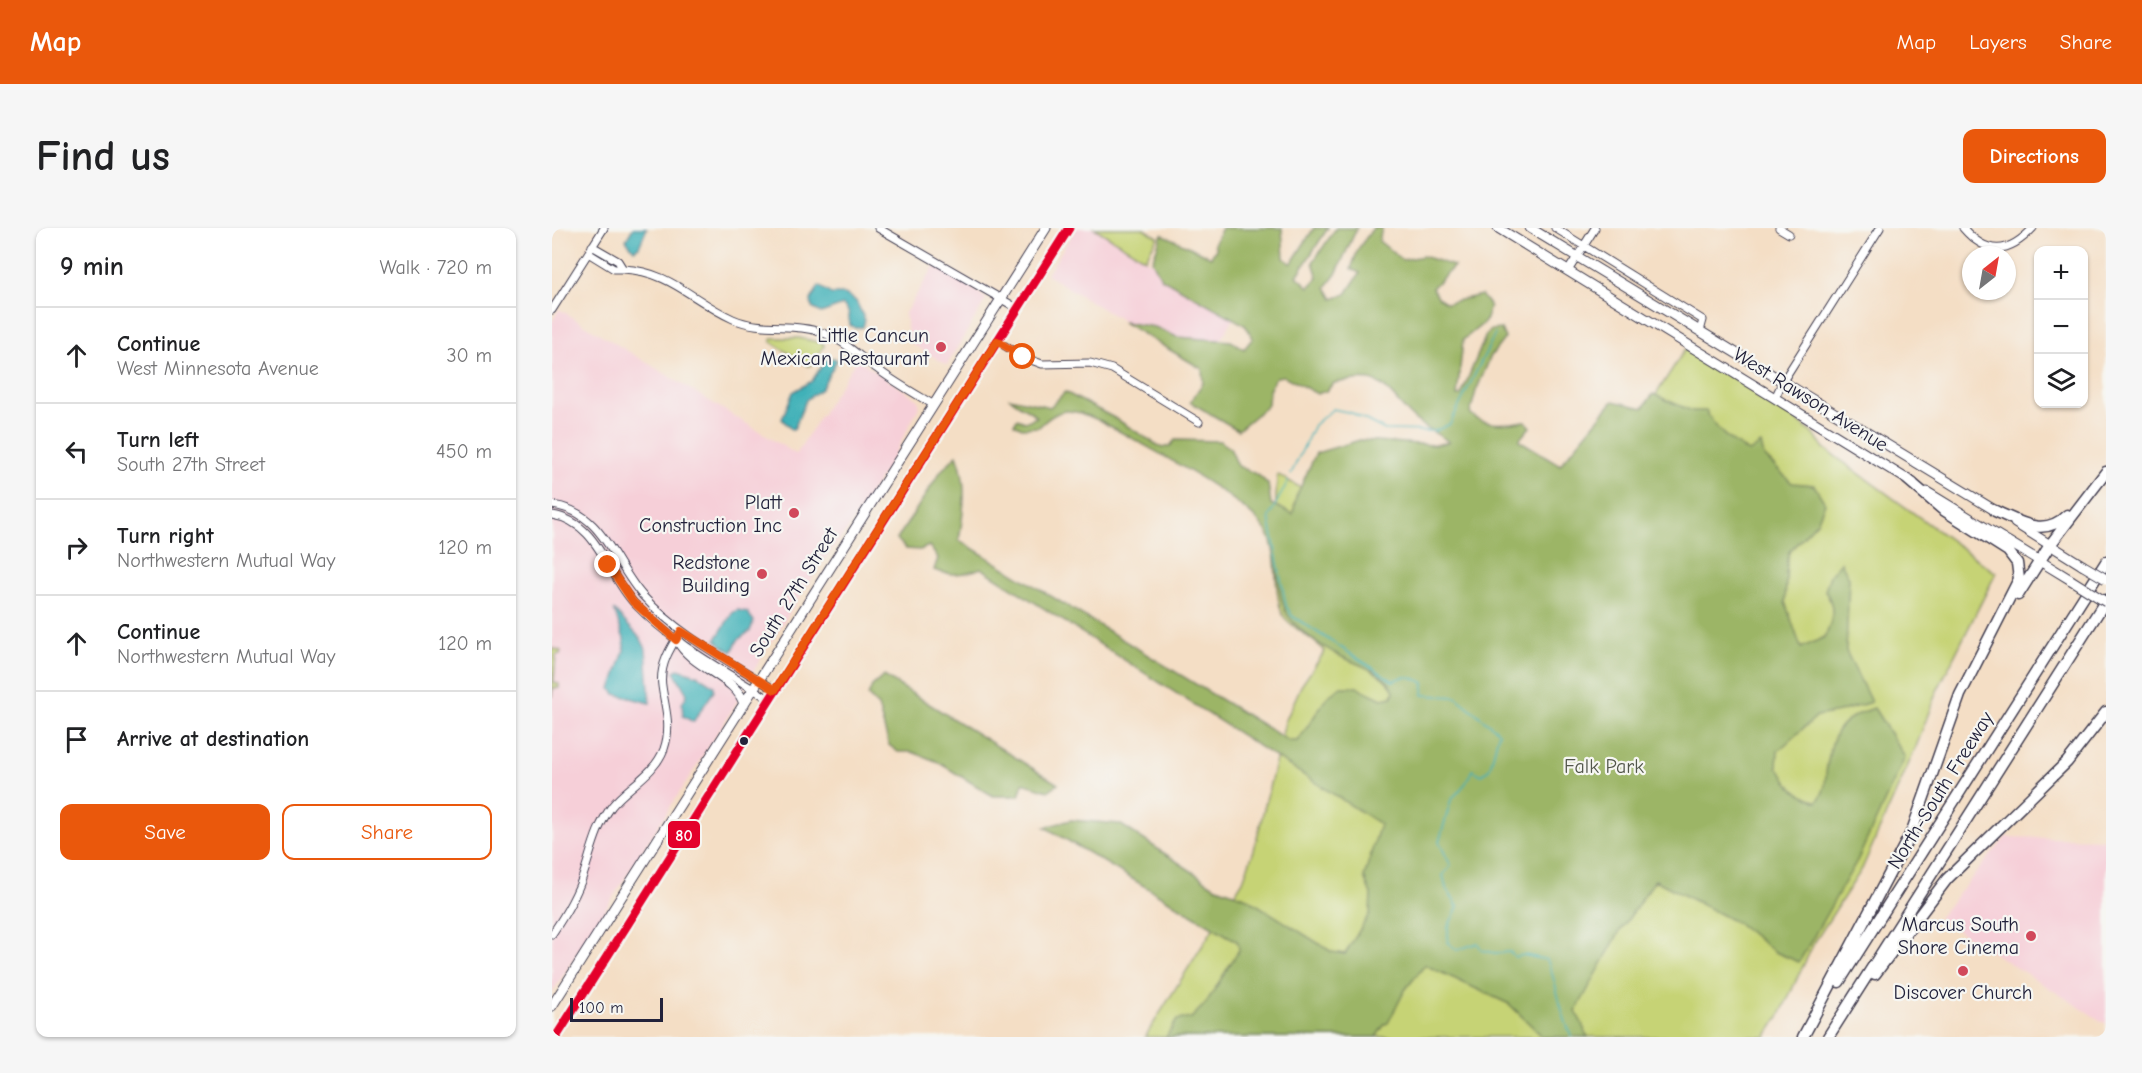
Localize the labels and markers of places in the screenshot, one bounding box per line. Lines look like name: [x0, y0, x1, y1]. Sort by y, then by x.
place label: Little Cancun Mexican Restaurant: [760, 324, 930, 370]
marker: Little Cancun Mexican Restaurant: [934, 340, 948, 354]
place label: Platt Construction Inc: [639, 491, 783, 537]
marker: Platt Construction Inc: [787, 506, 801, 520]
place label: Redstone Building: [673, 551, 750, 597]
marker: Redstone Building: [755, 567, 769, 581]
unlabelled marker: [738, 735, 750, 747]
place label: Marcus South Shore Cinema: [1898, 913, 2019, 959]
marker: Marcus South Shore Cinema: [2024, 929, 2038, 943]
marker: Discover Church: [1956, 964, 1970, 978]
place label: Discover Church: [1894, 981, 2032, 1004]

